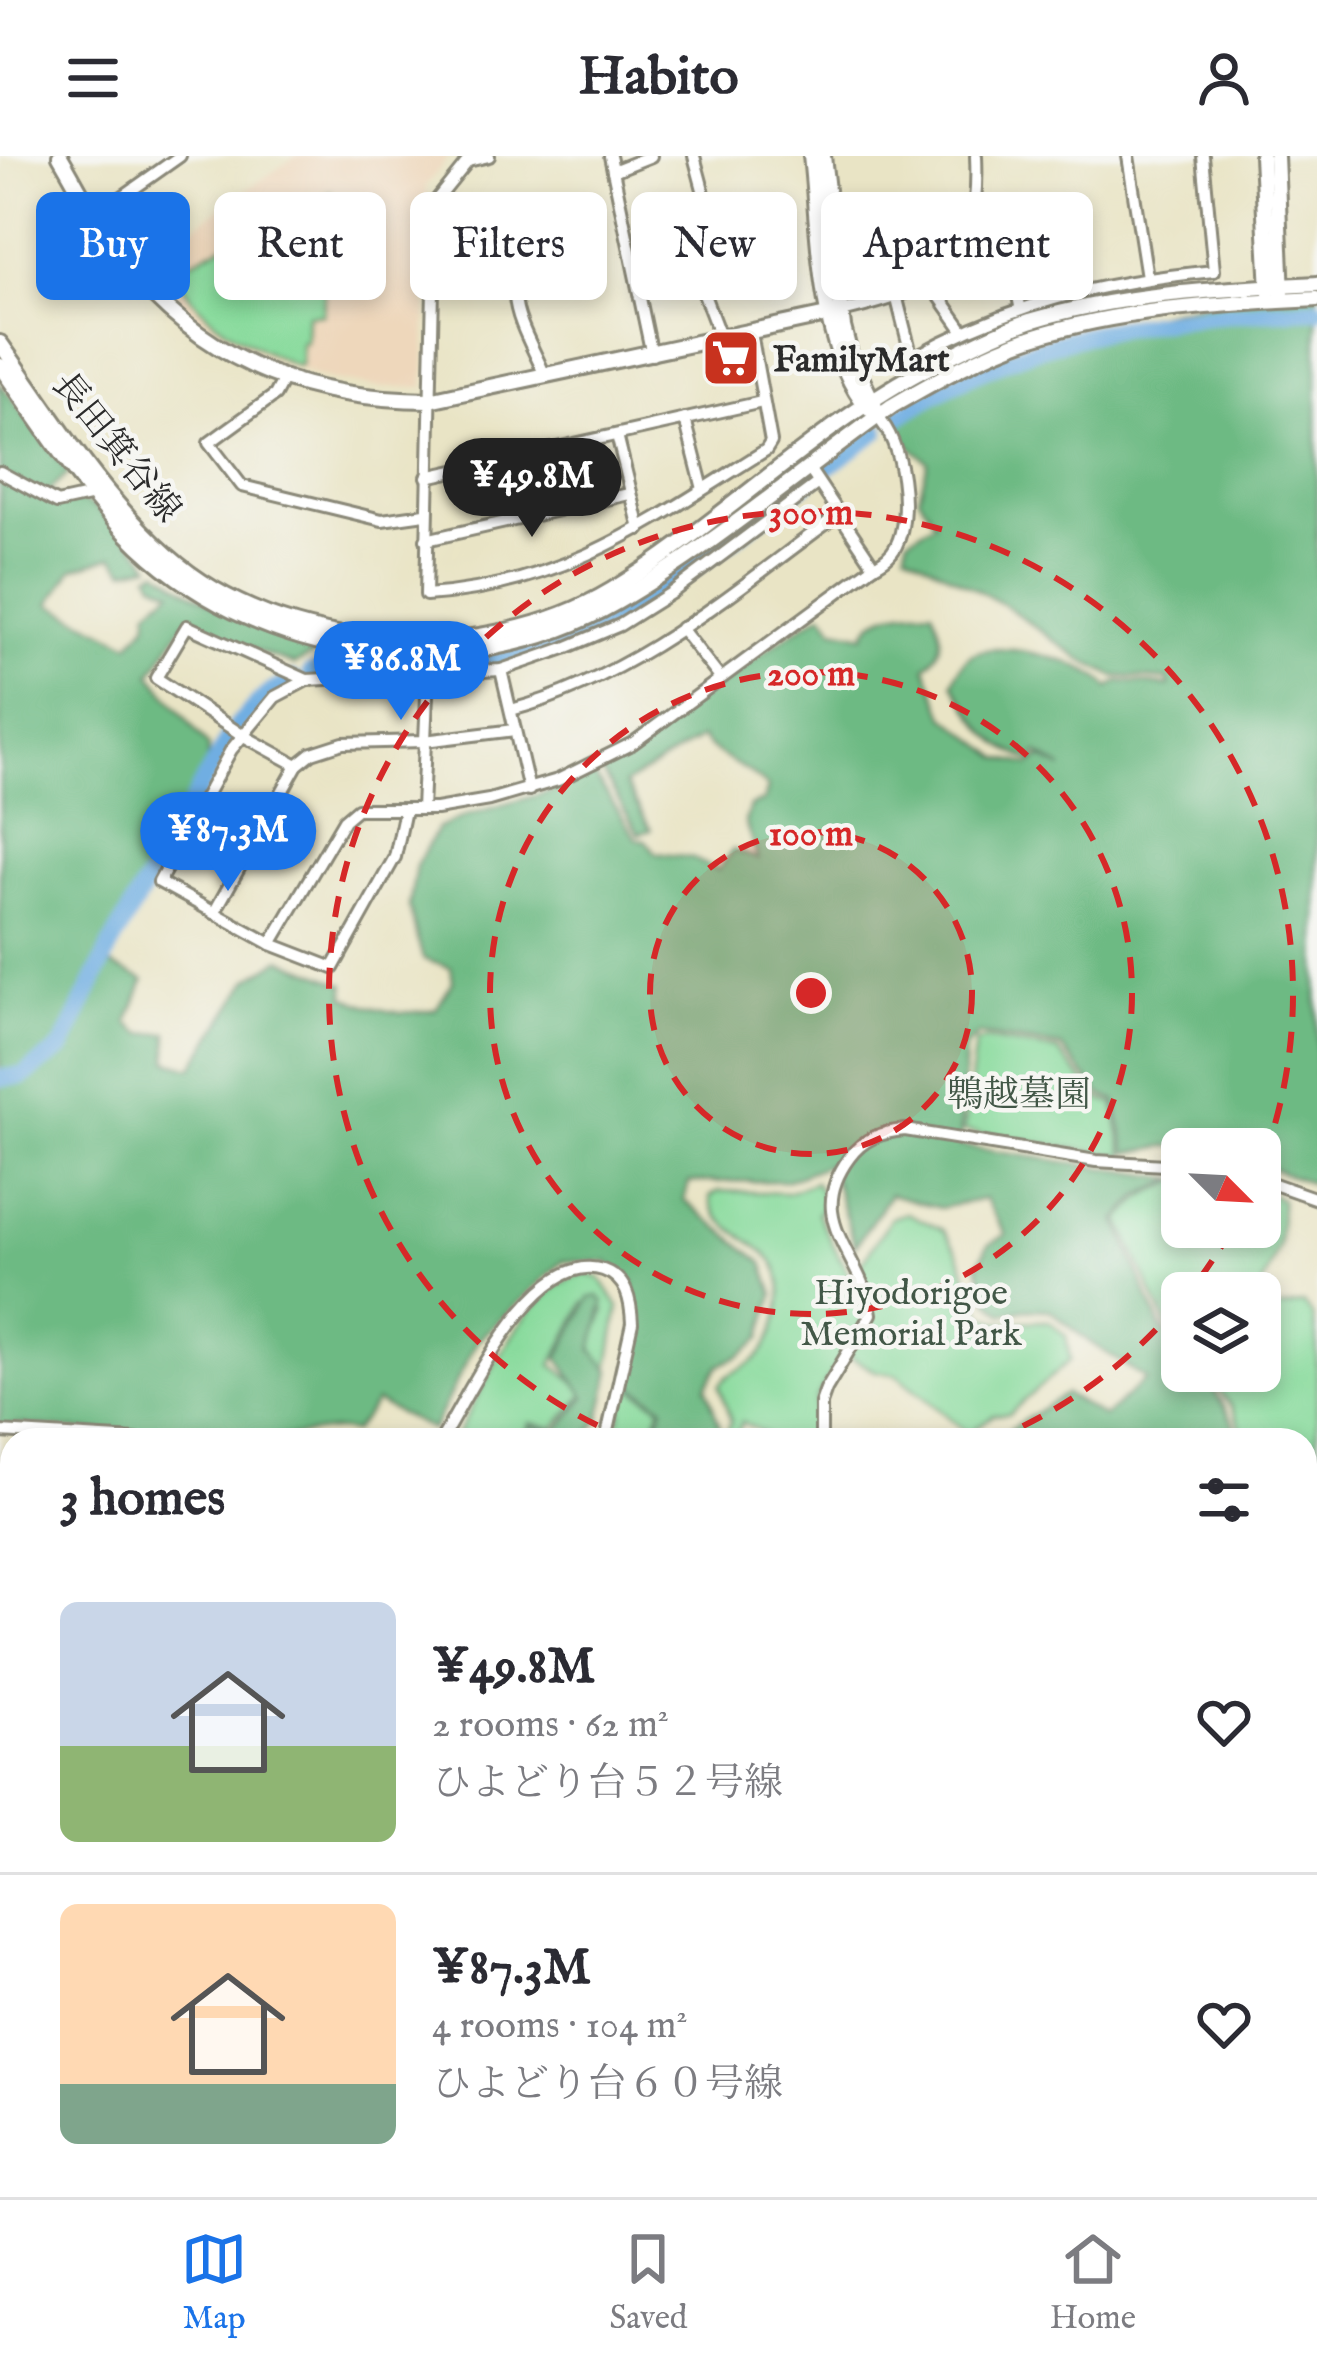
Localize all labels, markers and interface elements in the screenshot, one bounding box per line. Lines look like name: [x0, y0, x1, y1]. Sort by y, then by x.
text: Habito: [578, 44, 739, 113]
icon: menu: [60, 45, 126, 111]
icon: person: [1191, 45, 1257, 111]
chip: Buy: [36, 192, 190, 300]
chip: Rent: [214, 192, 386, 300]
chip: Filters: [410, 192, 607, 300]
chip: New: [631, 192, 797, 300]
chip: Apartment: [821, 192, 1093, 300]
supermarket icon: FamilyMart: [700, 327, 762, 389]
place label: FamilyMart: [773, 338, 950, 384]
street label: 長田箕谷線: [41, 363, 190, 532]
pin: ¥49.8M: [434, 438, 630, 540]
text: ¥49.8M: [470, 452, 594, 501]
text: 300 m: [769, 491, 853, 537]
pin: ¥86.8M: [303, 621, 499, 723]
text: ¥86.8M: [341, 635, 461, 684]
text: 200 m: [767, 652, 855, 698]
pin: ¥87.3M: [130, 792, 326, 894]
text: ¥87.3M: [167, 806, 289, 855]
text: 100 m: [769, 812, 853, 858]
centre of rings: [790, 972, 832, 1014]
park label: 鵯越墓園: [947, 1073, 1091, 1119]
north arrow: [1161, 1128, 1281, 1248]
map controls: [1161, 1128, 1281, 1392]
park label: Hiyodorigoe Memorial Park: [800, 1271, 1023, 1358]
button: layers: [1161, 1272, 1281, 1392]
icon: filters: [1191, 1467, 1257, 1533]
text: 3 homes: [60, 1468, 225, 1533]
text: ¥49.8M: [432, 1636, 595, 1701]
icon: home: [156, 1650, 300, 1794]
icon: heart: [1191, 1689, 1257, 1755]
text: 2 rooms · 62 m²: [432, 1701, 669, 1750]
text: ひよどり台５２号線: [432, 1760, 783, 1809]
text: ¥87.3M: [432, 1937, 591, 2002]
icon: home: [156, 1952, 300, 2096]
icon: heart: [1191, 1991, 1257, 2057]
text: 4 rooms · 104 m²: [432, 2002, 688, 2051]
text: ひよどり台６０号線: [432, 2061, 783, 2110]
tab: Map: [181, 2226, 247, 2340]
tab: Saved: [609, 2226, 687, 2340]
tab: Home: [1050, 2226, 1136, 2340]

